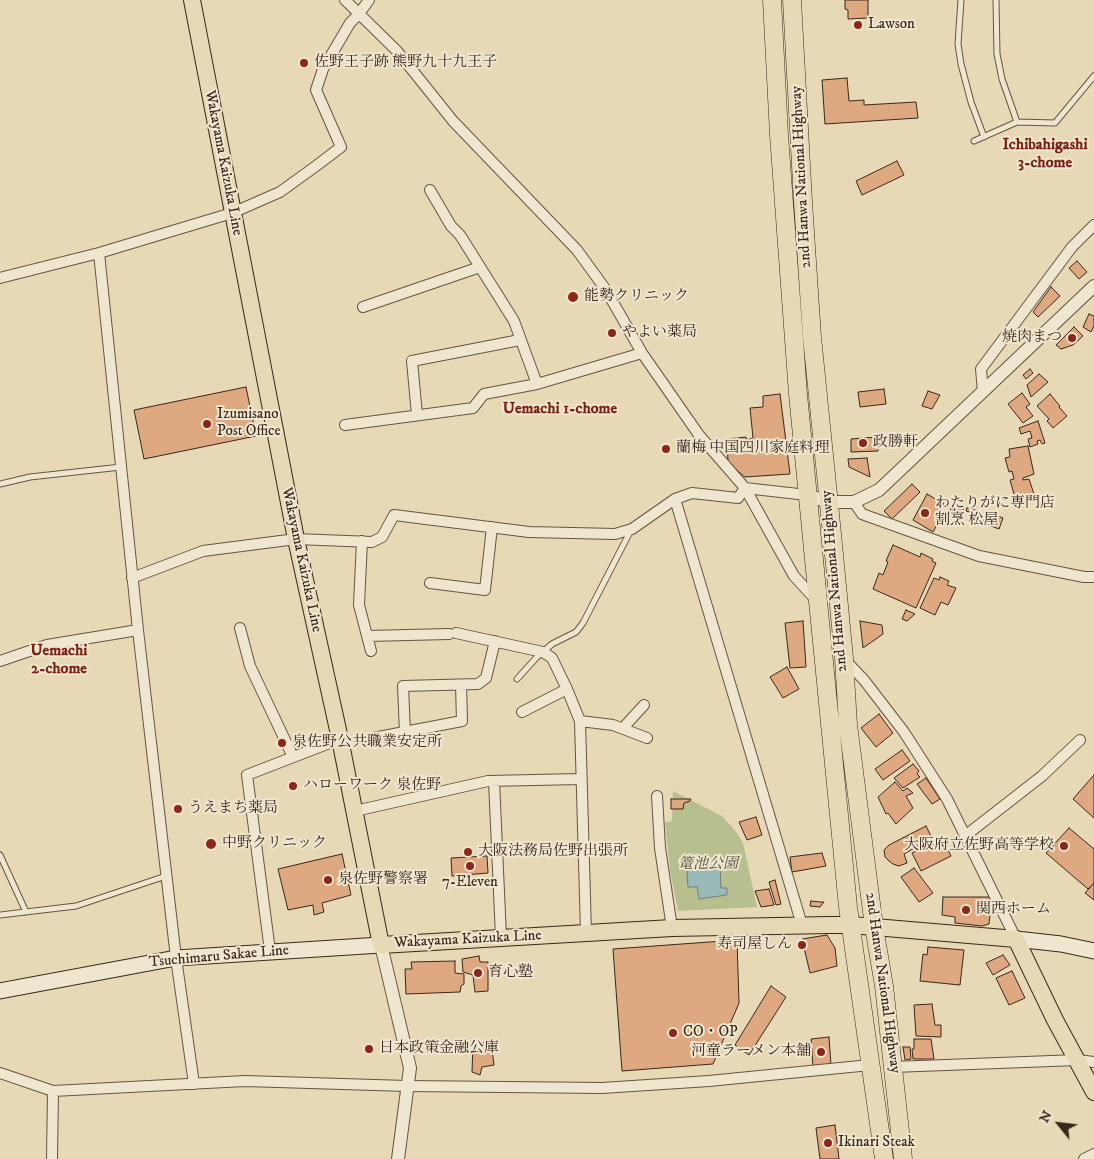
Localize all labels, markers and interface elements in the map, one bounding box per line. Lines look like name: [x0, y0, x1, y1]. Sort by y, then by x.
place label: Lawson: [868, 16, 915, 34]
marker: Lawson: [852, 19, 864, 31]
place label: 佐野王子跡 熊野九十九王子: [314, 54, 497, 72]
marker: 佐野王子跡 熊野九十九王子: [298, 57, 310, 69]
street label: 2nd Hanwa National Highway: [788, 85, 816, 269]
street label: Wakayama Kaizuka Line: [200, 89, 246, 237]
district label: Ichibahigashi 3-chome: [1002, 136, 1088, 174]
place label: 能勢クリニック: [584, 288, 689, 306]
marker: 能勢クリニック: [566, 290, 580, 304]
place label: やよい薬局: [622, 324, 697, 342]
marker: やよい薬局: [606, 327, 618, 339]
place label: 焼肉まつ: [1002, 329, 1062, 347]
marker: 焼肉まつ: [1066, 332, 1078, 344]
district label: Uemachi 1-chome: [503, 400, 617, 420]
place label: Izumisano Post Office: [217, 406, 281, 441]
marker: Izumisano Post Office: [201, 418, 213, 430]
place label: 政勝軒: [873, 434, 918, 452]
marker: 政勝軒: [857, 437, 869, 449]
place label: 蘭梅 中国四川家庭料理: [676, 440, 829, 458]
marker: 蘭梅 中国四川家庭料理: [660, 443, 672, 455]
street label: Wakayama Kaizuka Line: [277, 486, 325, 634]
street label: 2nd Hanwa National Highway: [818, 489, 852, 673]
place label: わたりがに専門店 割烹 松屋: [935, 495, 1055, 530]
marker: わたりがに専門店 割烹 松屋: [919, 507, 931, 519]
district label: Uemachi 2-chome: [31, 642, 87, 680]
place label: 泉佐野公共職業安定所: [292, 734, 442, 752]
marker: 泉佐野公共職業安定所: [276, 737, 288, 749]
place label: ハローワーク 泉佐野: [303, 777, 441, 795]
marker: ハローワーク 泉佐野: [287, 780, 299, 792]
place label: うえまち薬局: [188, 800, 278, 818]
marker: うえまち薬局: [172, 803, 184, 815]
place label: 中野クリニック: [222, 835, 327, 853]
marker: 中野クリニック: [204, 837, 218, 851]
place label: 大阪府立佐野高等学校: [904, 837, 1054, 855]
marker: 大阪府立佐野高等学校: [1058, 840, 1070, 852]
place label: 大阪法務局佐野出張所: [478, 843, 628, 861]
marker: 大阪法務局佐野出張所: [462, 846, 474, 858]
park label: 篭池公園: [678, 856, 738, 874]
marker: 7-Eleven: [464, 860, 476, 872]
place label: 泉佐野警察署: [338, 871, 428, 889]
marker: 泉佐野警察署: [322, 874, 334, 886]
place label: 7-Eleven: [442, 874, 498, 892]
street label: 2nd Hanwa National Highway: [860, 891, 904, 1075]
place label: 関西ホーム: [976, 901, 1051, 919]
marker: 関西ホーム: [960, 904, 972, 916]
street label: Wakayama Kaizuka Line: [394, 927, 542, 953]
place label: 寿司屋しん: [717, 936, 792, 954]
marker: 寿司屋しん: [796, 939, 808, 951]
street label: Tsuchimaru Sakae Line: [148, 942, 290, 972]
place label: 育心塾: [488, 964, 533, 982]
marker: 育心塾: [472, 967, 484, 979]
place label: CO・OP: [683, 1024, 738, 1042]
marker: CO・OP: [667, 1027, 679, 1039]
place label: 日本政策金融公庫: [379, 1040, 499, 1058]
marker: 日本政策金融公庫: [363, 1043, 375, 1055]
place label: 河童ラーメン本舗: [691, 1043, 811, 1061]
marker: 河童ラーメン本舗: [815, 1046, 827, 1058]
north arrow: [1034, 1099, 1084, 1149]
text: N: [1035, 1107, 1057, 1126]
place label: Ikinari Steak: [838, 1134, 915, 1152]
marker: Ikinari Steak: [822, 1137, 834, 1149]

